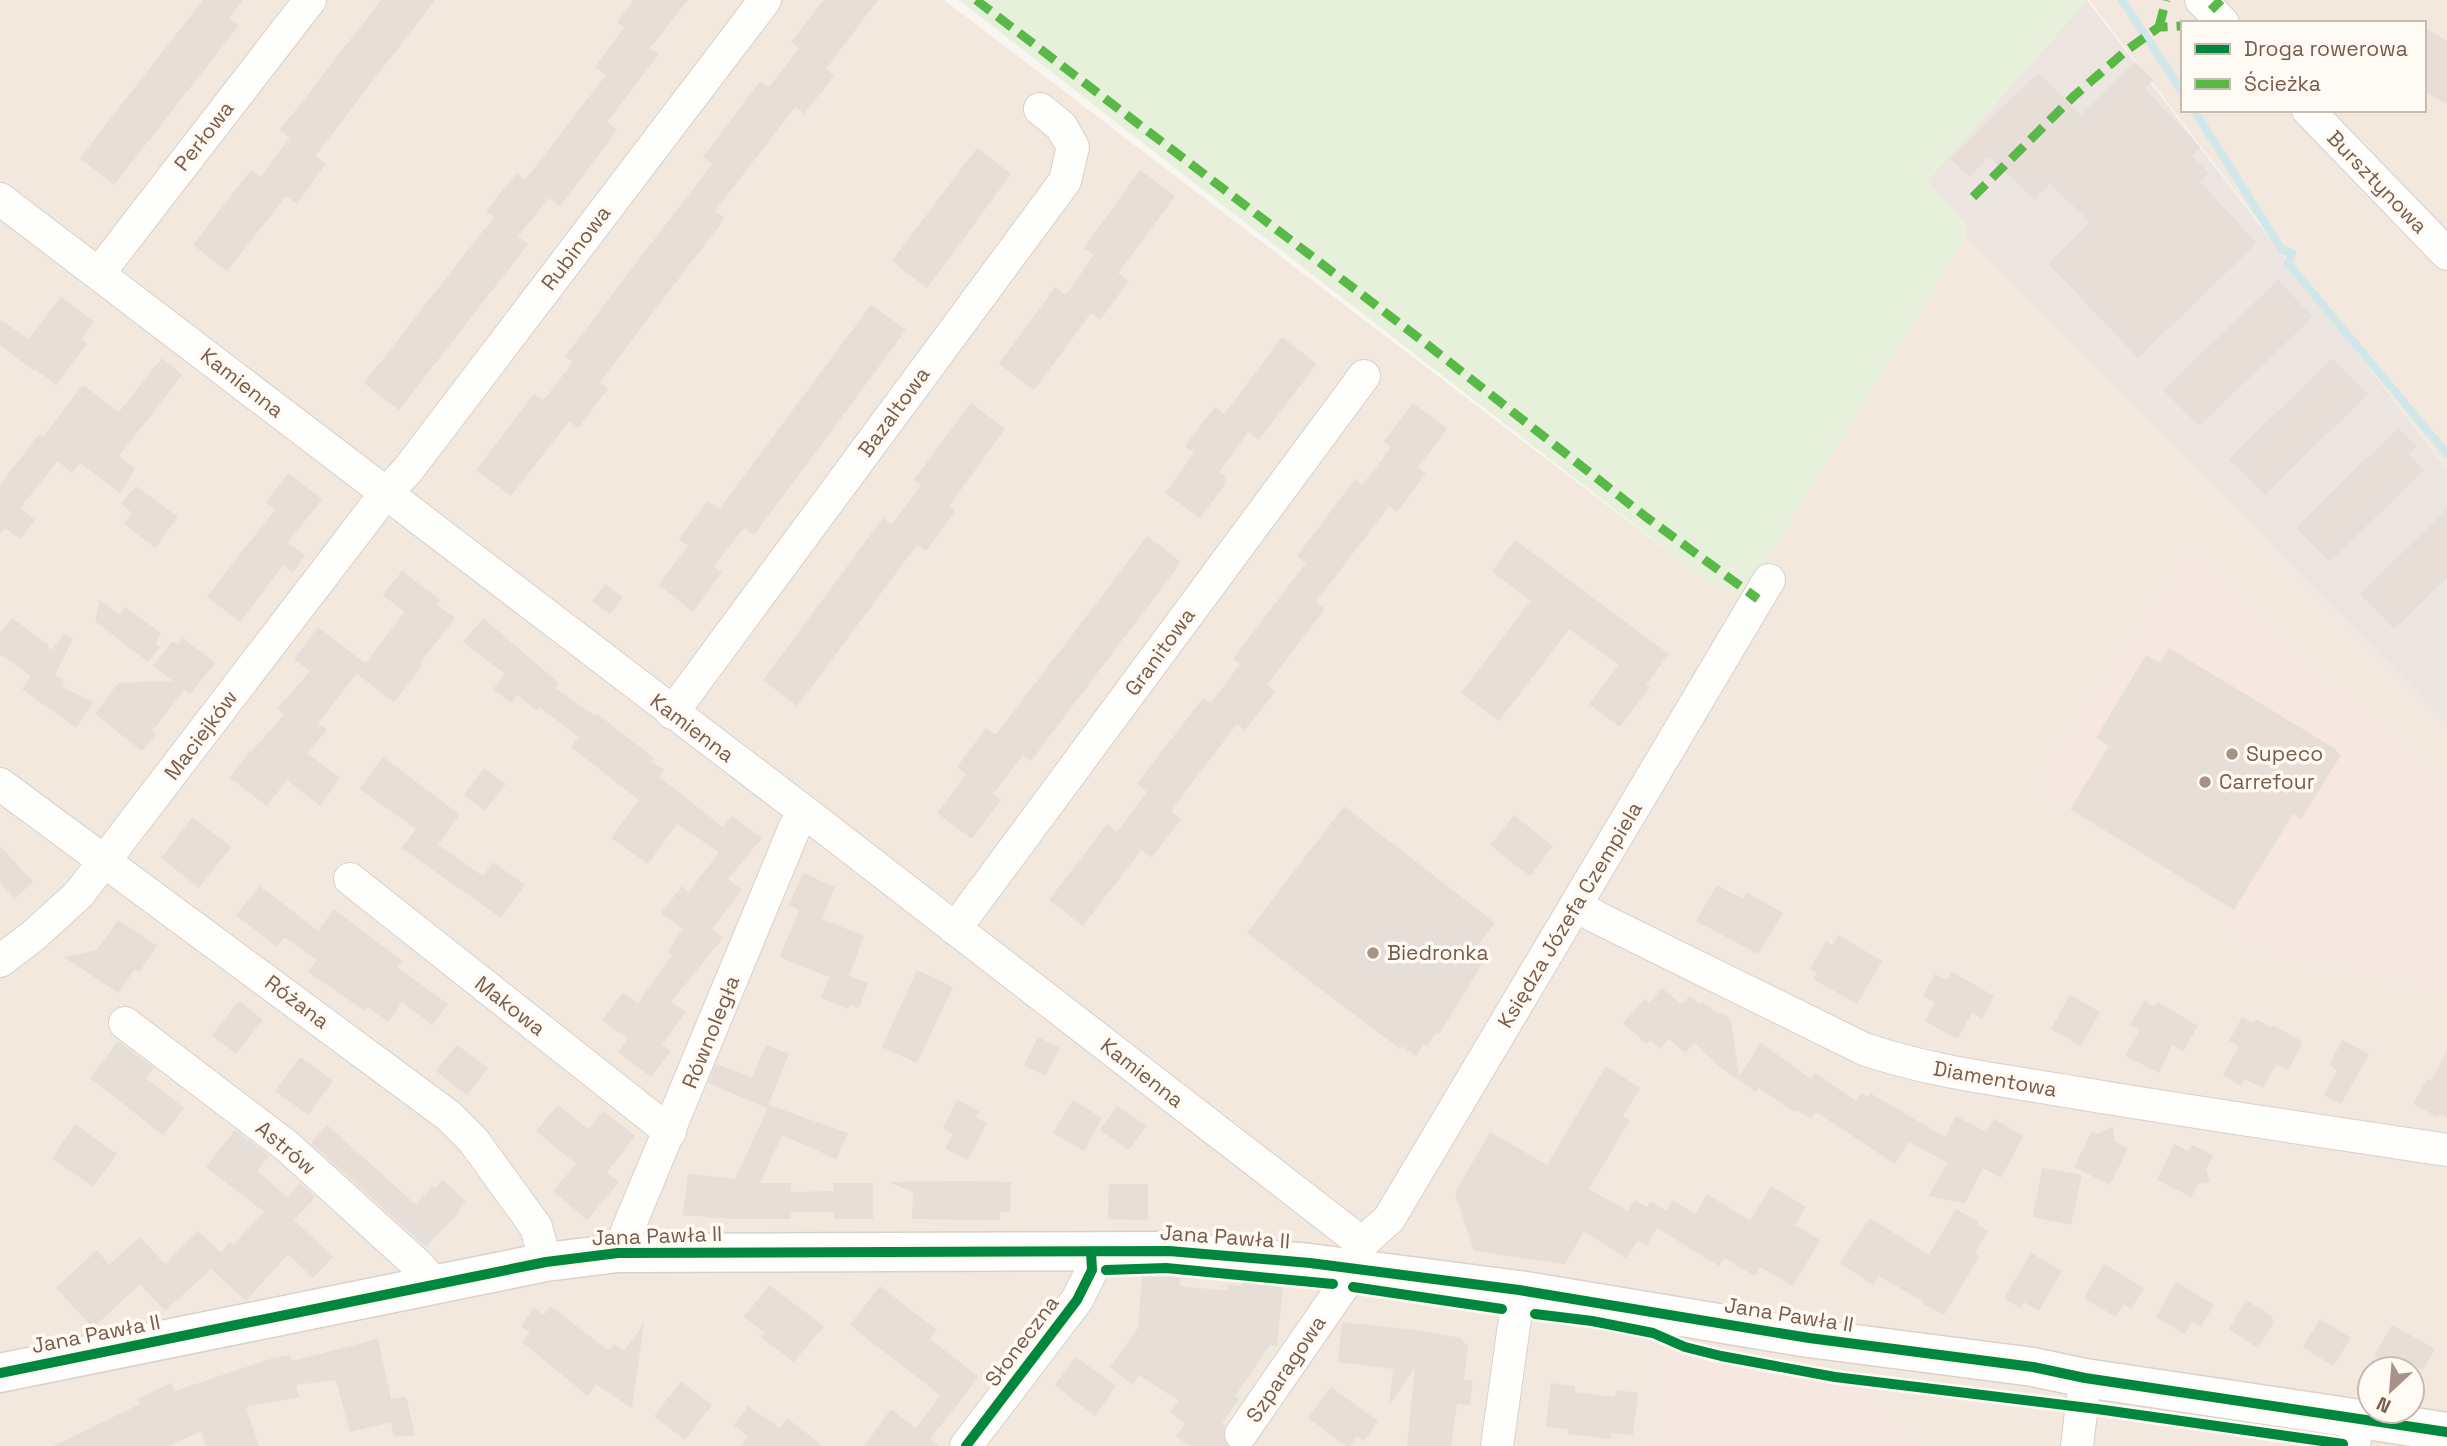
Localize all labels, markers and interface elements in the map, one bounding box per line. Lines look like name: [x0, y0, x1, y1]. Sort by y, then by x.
legend: [2181, 21, 2426, 112]
text: Droga rowerowa: [2244, 35, 2408, 62]
text: Ścieżka: [2244, 70, 2321, 97]
street label: Perłowa: [168, 95, 239, 176]
street label: Bursztynowa: [2321, 124, 2433, 239]
street label: Rubinowa: [535, 200, 616, 295]
street label: Kamienna: [195, 342, 289, 424]
street label: Bazaltowa: [852, 361, 935, 462]
street label: Granitowa: [1119, 602, 1201, 701]
street label: Maciejków: [158, 684, 243, 785]
street label: Kamienna: [645, 687, 740, 768]
place label: Supeco: [2246, 740, 2323, 767]
marker: Supeco: [2224, 746, 2240, 762]
place label: Carrefour: [2219, 768, 2315, 795]
marker: Carrefour: [2197, 774, 2213, 790]
street label: Księdza Józefa Czempiela: [1491, 797, 1648, 1033]
place label: Biedronka: [1387, 939, 1489, 966]
marker: Biedronka: [1365, 945, 1381, 961]
street label: Różana: [260, 969, 335, 1035]
street label: Makowa: [469, 970, 551, 1042]
street label: Równoległa: [676, 971, 745, 1092]
street label: Kamienna: [1095, 1032, 1189, 1114]
street label: Diamentowa: [1931, 1054, 2059, 1103]
street label: Astrów: [251, 1115, 322, 1181]
street label: Jana Pawła II: [1159, 1218, 1291, 1255]
street label: Jana Pawła II: [591, 1220, 723, 1251]
street label: Słoneczna: [979, 1290, 1065, 1392]
street label: Jana Pawła II: [1723, 1291, 1856, 1338]
street label: Jana Pawła II: [29, 1308, 163, 1359]
street label: Szparagowa: [1240, 1310, 1331, 1428]
north arrow: [2356, 1355, 2426, 1425]
text: N: [2373, 1391, 2395, 1419]

